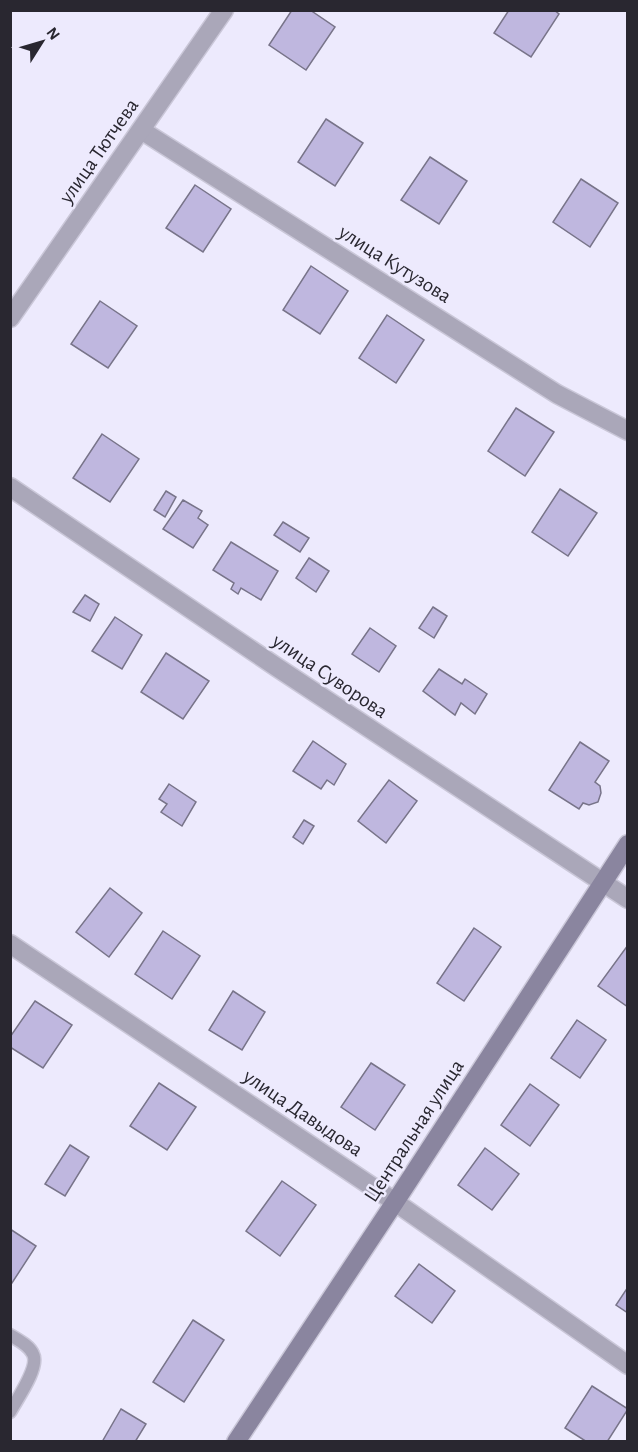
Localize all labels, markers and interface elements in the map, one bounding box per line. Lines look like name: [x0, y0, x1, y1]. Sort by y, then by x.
north arrow: [12, 12, 72, 72]
text: N: [43, 24, 63, 43]
street label: улица Тютчева: [55, 95, 143, 208]
street label: улица Кутузова: [334, 221, 455, 307]
street label: улица Суворова: [268, 629, 392, 722]
street label: Центральная улица: [360, 1056, 468, 1206]
street label: улица Давыдова: [239, 1065, 367, 1161]

